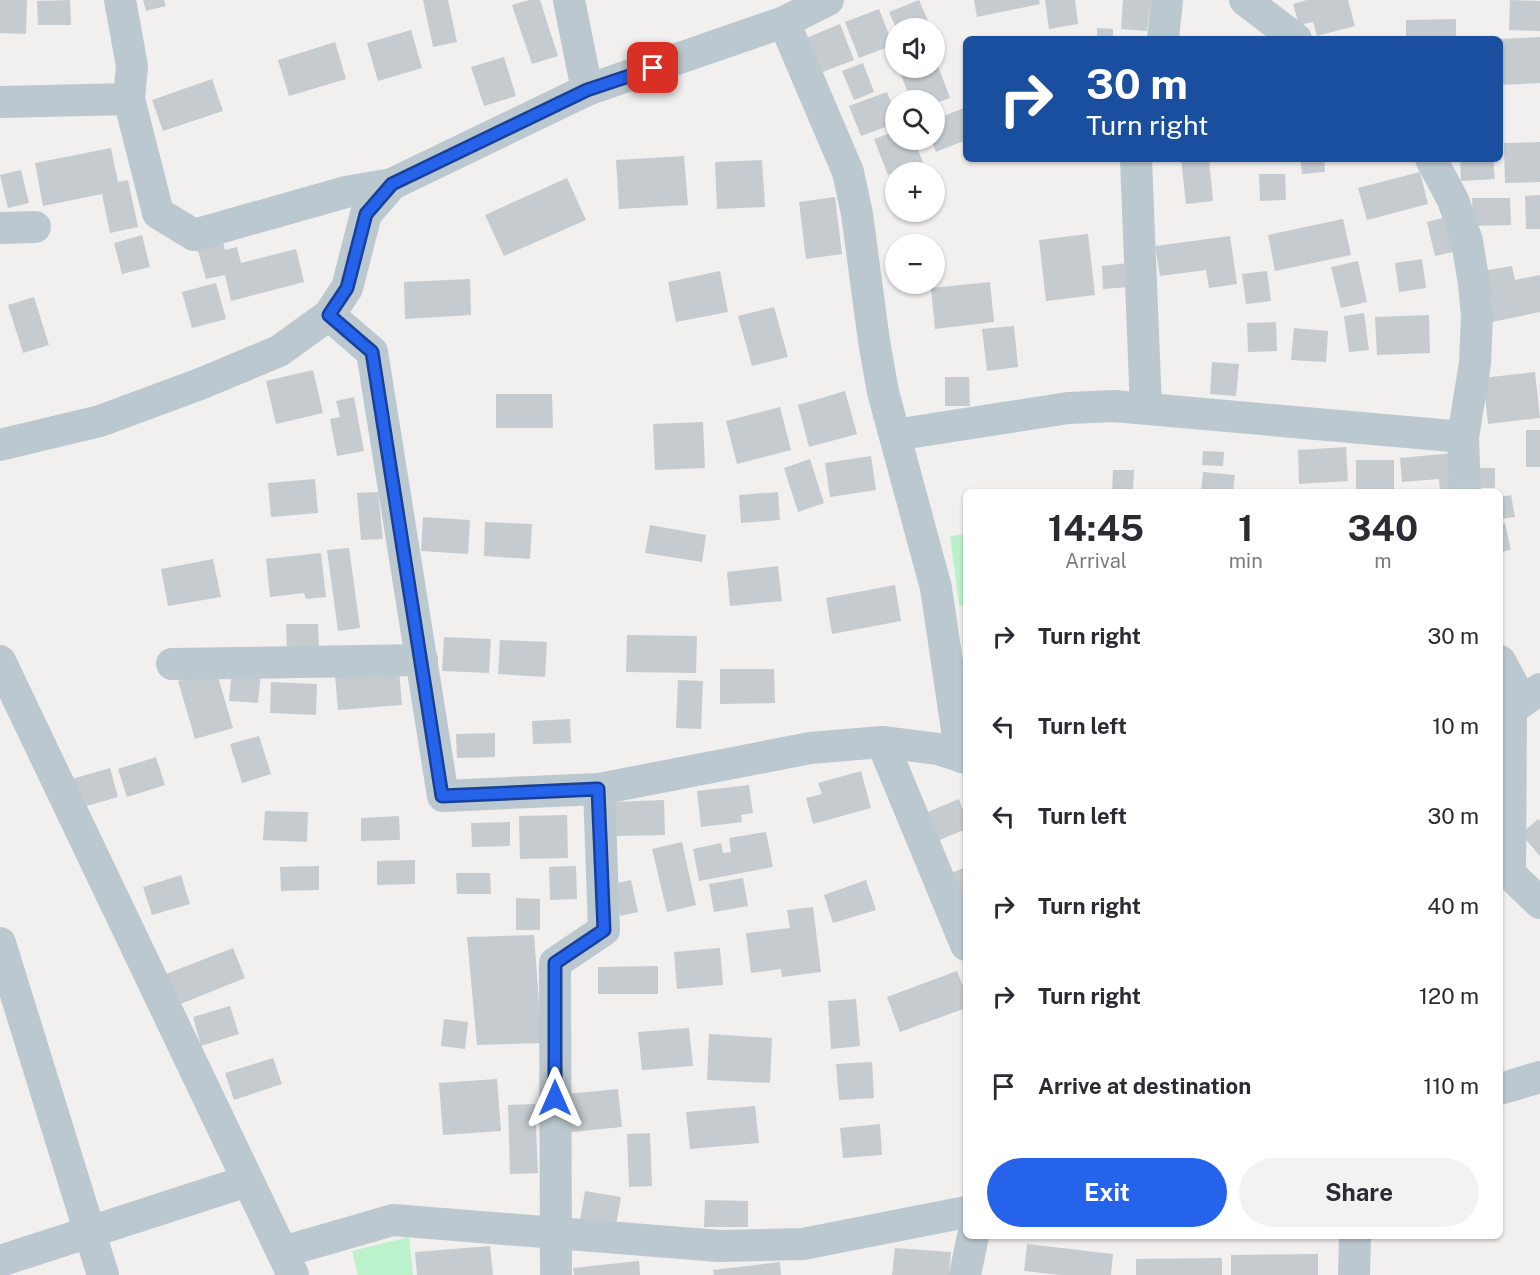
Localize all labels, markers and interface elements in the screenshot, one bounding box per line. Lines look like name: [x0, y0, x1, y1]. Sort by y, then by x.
map controls: [885, 18, 945, 294]
button: sound: [885, 18, 945, 78]
pin: [627, 42, 678, 93]
icon: arrive: [636, 51, 669, 84]
text: 30 m: [1086, 59, 1188, 108]
icon: right: [987, 60, 1065, 138]
button: search: [885, 90, 945, 150]
text: Turn right: [1086, 109, 1209, 141]
button: +: [885, 162, 945, 222]
button: −: [885, 234, 945, 294]
text: 14:45: [1048, 507, 1144, 549]
text: 1: [1238, 507, 1253, 549]
text: 340: [1348, 507, 1418, 549]
text: Arrival: [1065, 549, 1127, 573]
text: min: [1229, 549, 1263, 573]
text: m: [1374, 549, 1391, 573]
icon: right: [987, 620, 1020, 653]
text: Turn right: [1038, 623, 1141, 649]
text: 30 m: [1427, 623, 1479, 649]
icon: left: [987, 710, 1020, 743]
text: Turn left: [1038, 713, 1127, 739]
text: 10 m: [1432, 713, 1479, 739]
icon: left: [987, 800, 1020, 833]
text: Turn left: [1038, 803, 1127, 829]
text: 30 m: [1427, 803, 1479, 829]
icon: right: [987, 890, 1020, 923]
text: Turn right: [1038, 893, 1141, 919]
text: 40 m: [1427, 893, 1479, 919]
icon: right: [987, 980, 1020, 1013]
text: Turn right: [1038, 983, 1141, 1009]
text: 120 m: [1419, 983, 1479, 1009]
position arrow: [523, 1066, 587, 1130]
icon: arrive: [987, 1070, 1020, 1103]
text: Arrive at destination: [1038, 1073, 1251, 1099]
text: 110 m: [1423, 1073, 1479, 1099]
button: Exit: [987, 1158, 1227, 1227]
button: Share: [1239, 1158, 1479, 1227]

